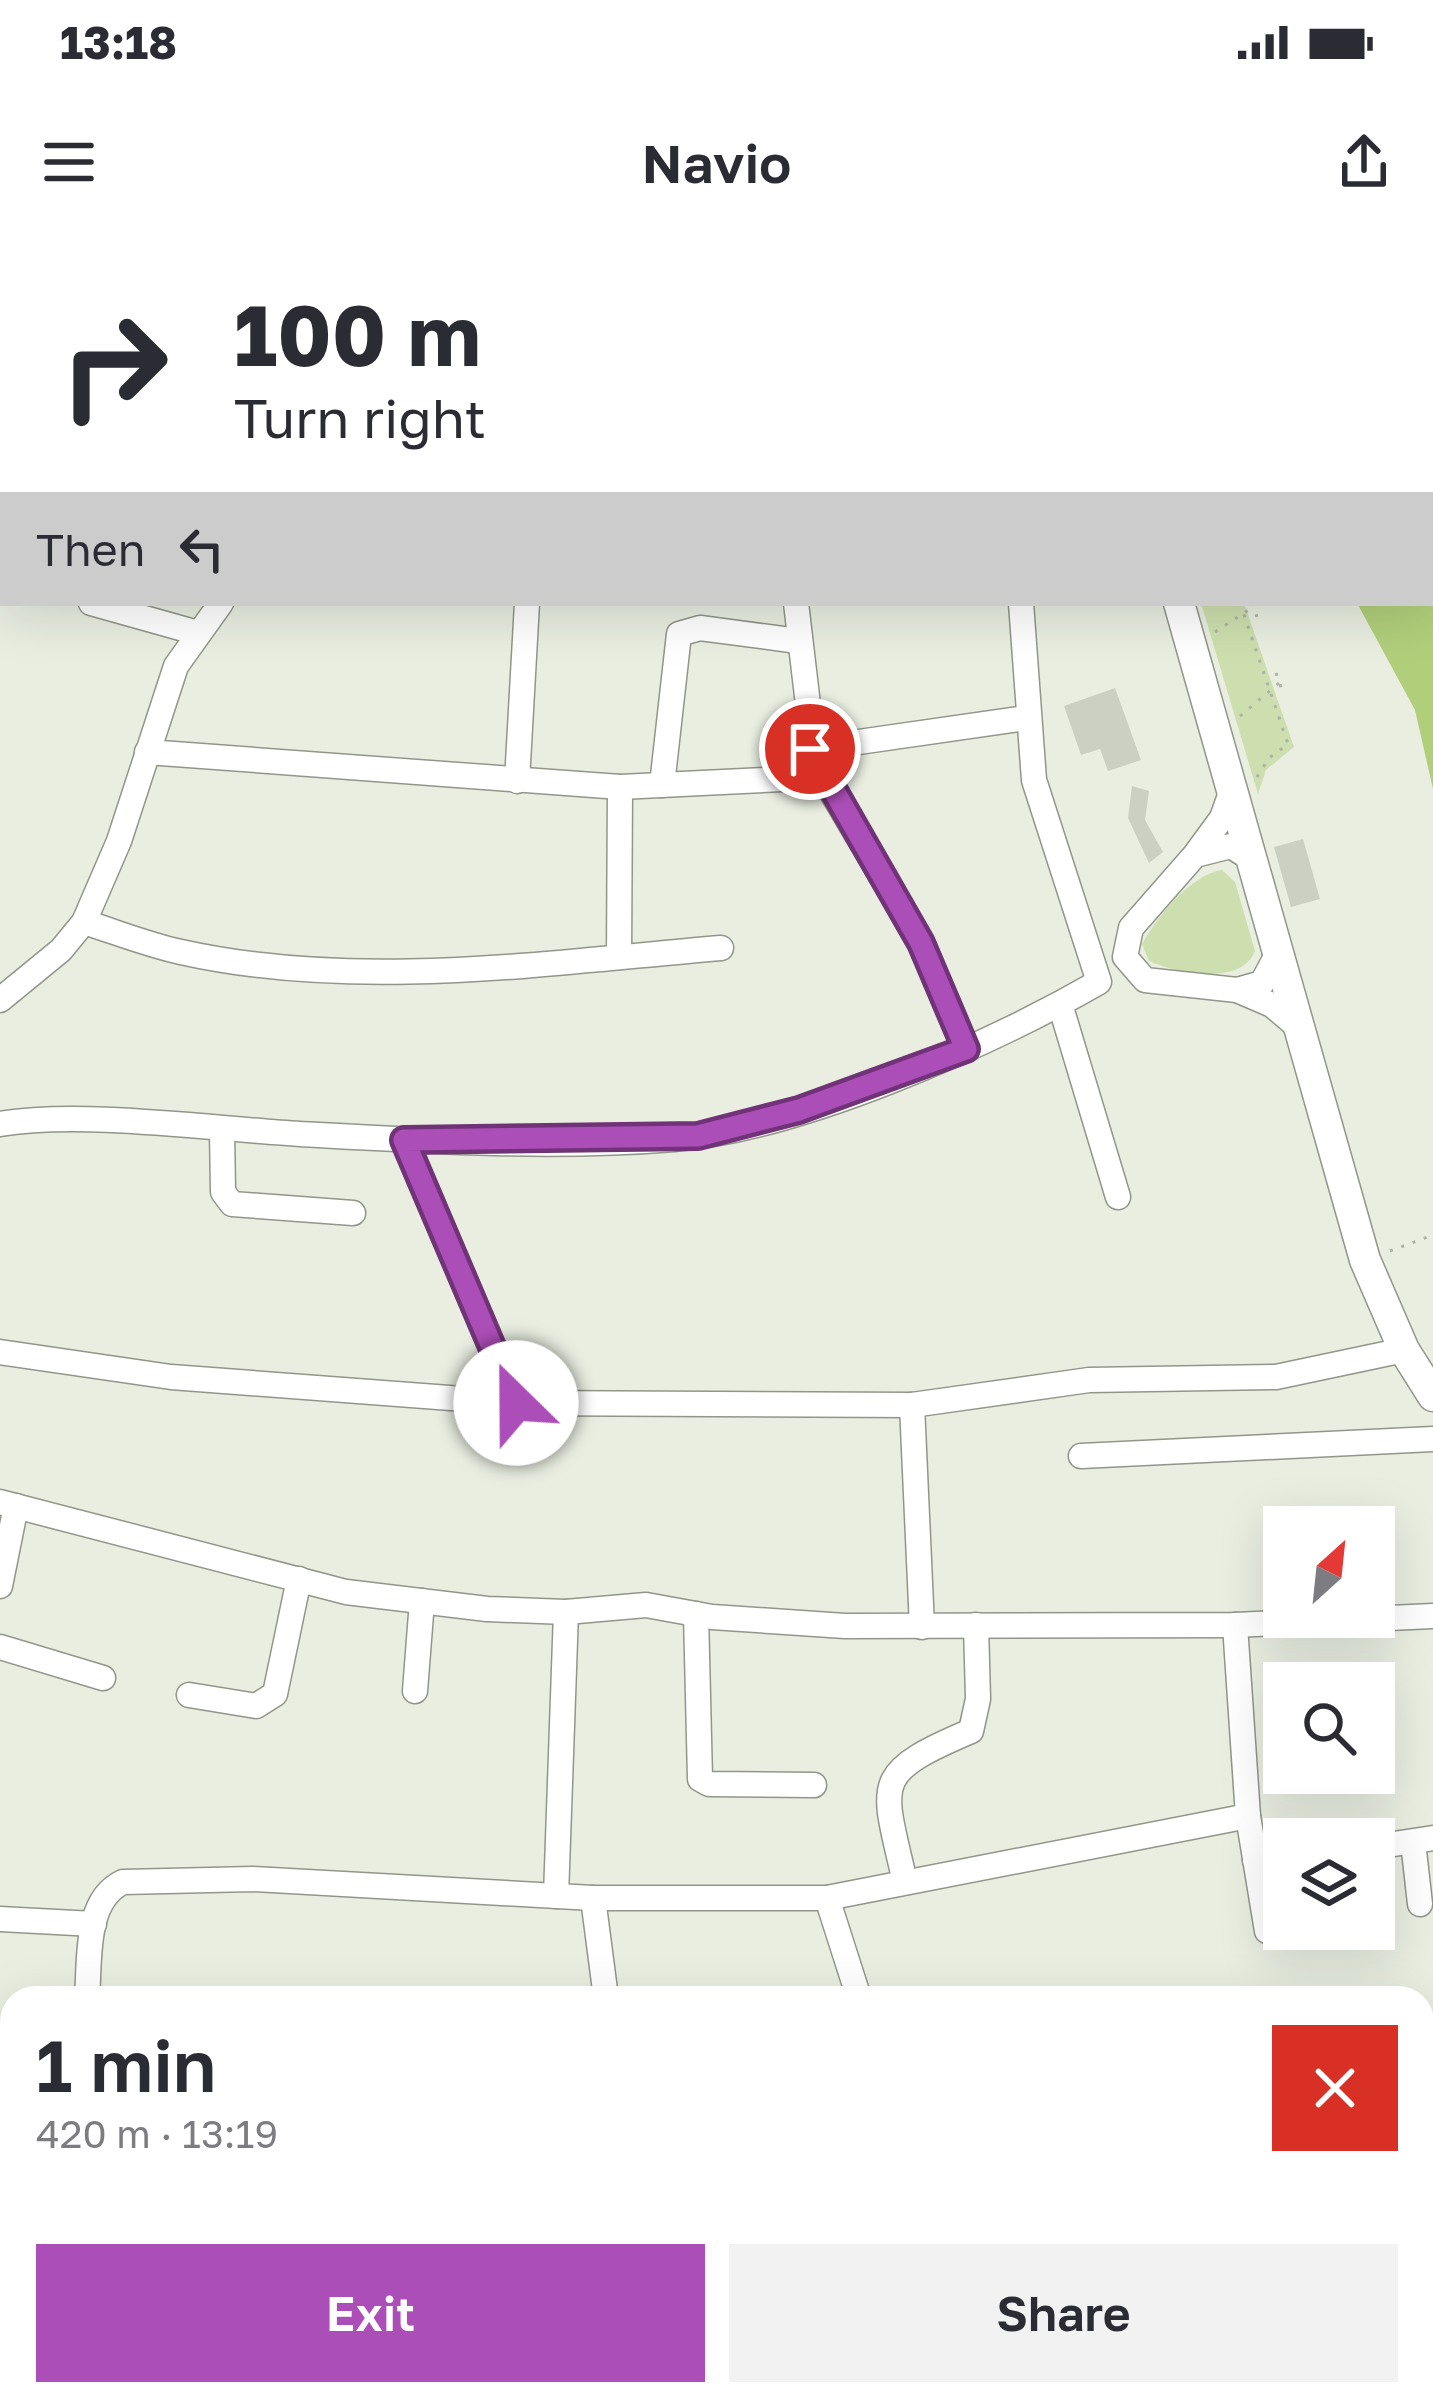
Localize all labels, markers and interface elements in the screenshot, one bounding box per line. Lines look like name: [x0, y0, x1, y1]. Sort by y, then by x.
text: 13:18: [60, 15, 177, 69]
icon: menu: [36, 129, 102, 195]
icon: share: [1331, 129, 1397, 195]
text: Navio: [642, 130, 791, 195]
text: 100 m: [234, 284, 481, 384]
icon: right: [36, 288, 192, 444]
text: Turn right: [234, 385, 486, 450]
icon: left: [169, 516, 235, 582]
text: Then: [36, 522, 145, 576]
pin: [759, 698, 861, 800]
icon: arrive: [777, 716, 843, 782]
position arrow: [453, 1340, 579, 1466]
north arrow: [1263, 1506, 1395, 1638]
map controls: [1263, 1506, 1395, 1950]
button: search: [1263, 1662, 1395, 1794]
button: layers: [1263, 1818, 1395, 1950]
text: 1 min: [36, 2021, 216, 2108]
button: close: [1272, 2025, 1398, 2151]
text: 420 m · 13:19: [36, 2110, 278, 2157]
button: Exit: [36, 2244, 705, 2382]
button: Share: [729, 2244, 1398, 2382]

